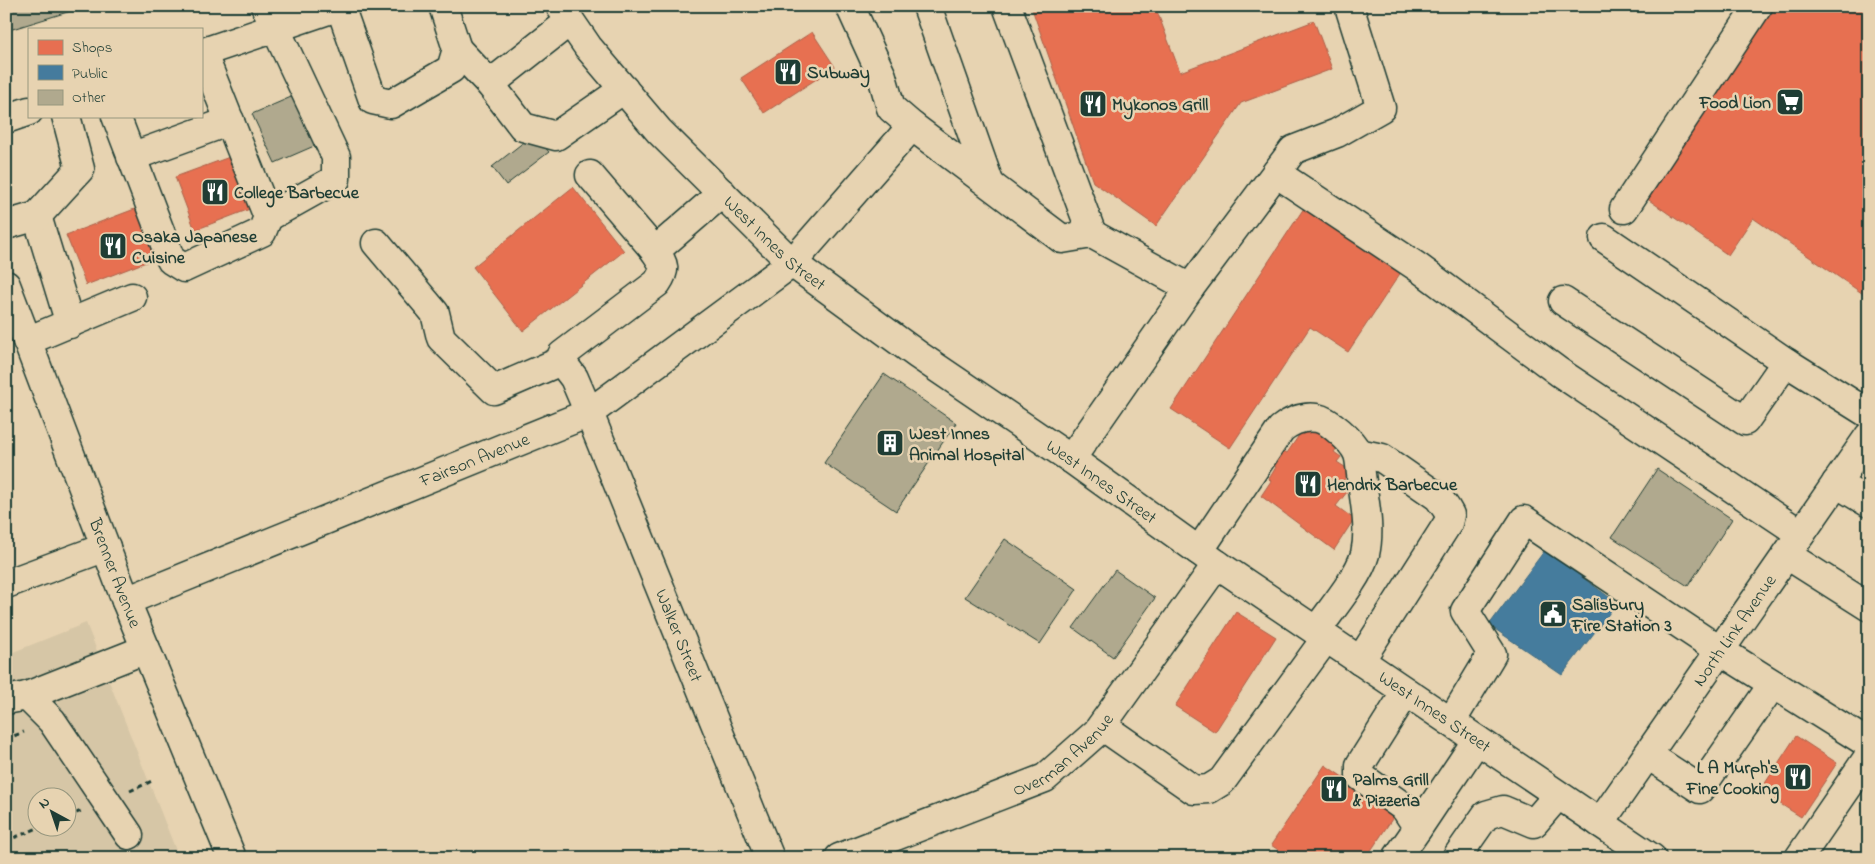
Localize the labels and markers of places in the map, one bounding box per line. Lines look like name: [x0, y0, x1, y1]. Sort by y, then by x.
restaurant icon: Subway: [773, 57, 803, 87]
place label: Subway: [807, 61, 870, 88]
supermarket icon: Food Lion: [1775, 87, 1805, 117]
restaurant icon: Mykonos Grill: [1078, 89, 1108, 119]
place label: Food Lion: [1698, 91, 1771, 117]
place label: Mykonos Grill: [1112, 93, 1208, 120]
restaurant icon: College Barbecue: [200, 177, 230, 207]
place label: College Barbecue: [234, 181, 360, 208]
place label: Osaka Japanese Cuisine: [132, 225, 258, 272]
restaurant icon: Osaka Japanese Cuisine: [98, 231, 128, 261]
place label: West Innes Animal Hospital: [909, 422, 1024, 469]
building icon: West Innes Animal Hospital: [875, 428, 905, 458]
restaurant icon: Hendrix Barbecue: [1293, 469, 1323, 499]
place label: Hendrix Barbecue: [1327, 473, 1458, 499]
place label: Salisbury Fire Station 3: [1571, 593, 1672, 640]
public building icon: Salisbury Fire Station 3: [1538, 599, 1568, 629]
place label: L A Murph's Fine Cooking: [1685, 756, 1779, 804]
restaurant icon: L A Murph's Fine Cooking: [1783, 762, 1813, 792]
place label: Palms Grill & Pizzeria: [1352, 768, 1429, 815]
restaurant icon: Palms Grill & Pizzeria: [1319, 774, 1349, 804]

